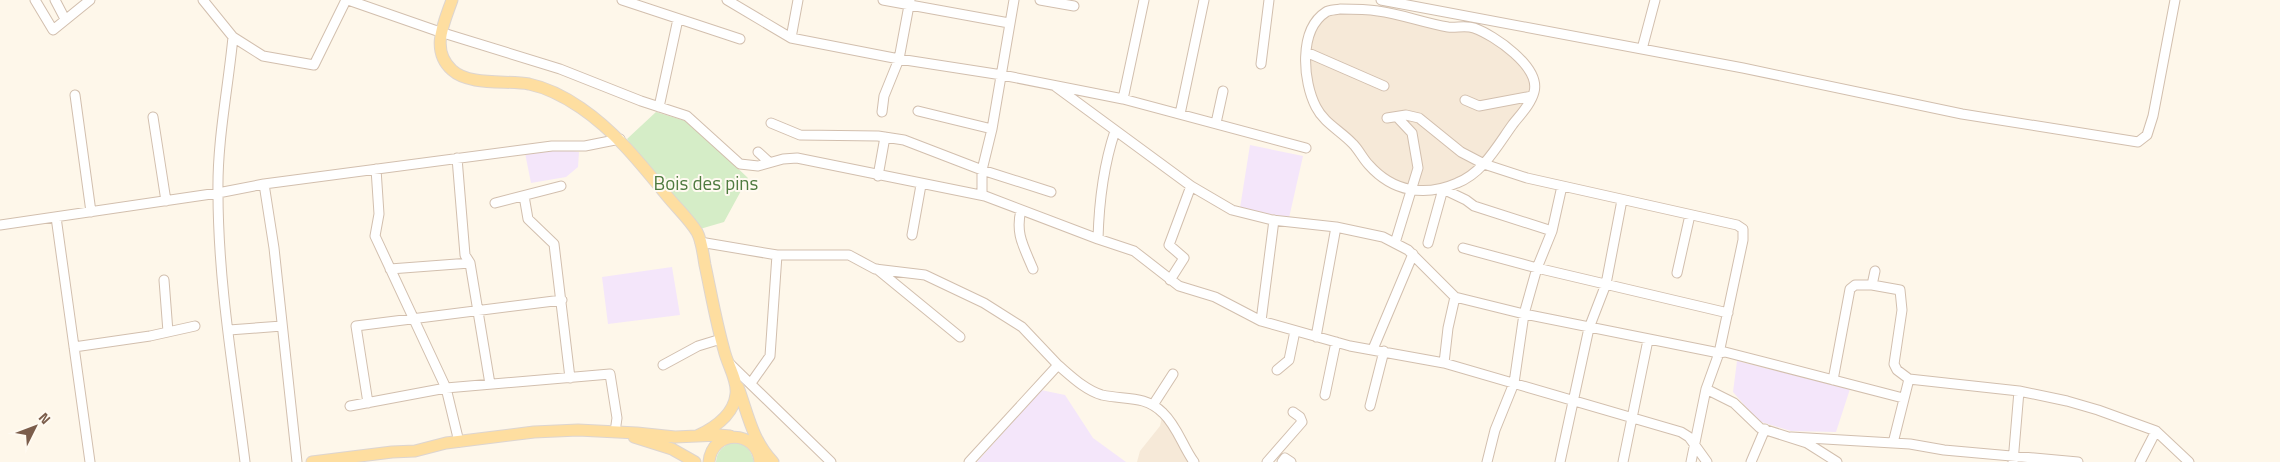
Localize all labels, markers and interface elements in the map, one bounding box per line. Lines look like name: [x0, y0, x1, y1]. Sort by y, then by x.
park label: Bois des pins: [654, 168, 759, 197]
north arrow: [10, 402, 60, 452]
text: N: [34, 407, 56, 429]

